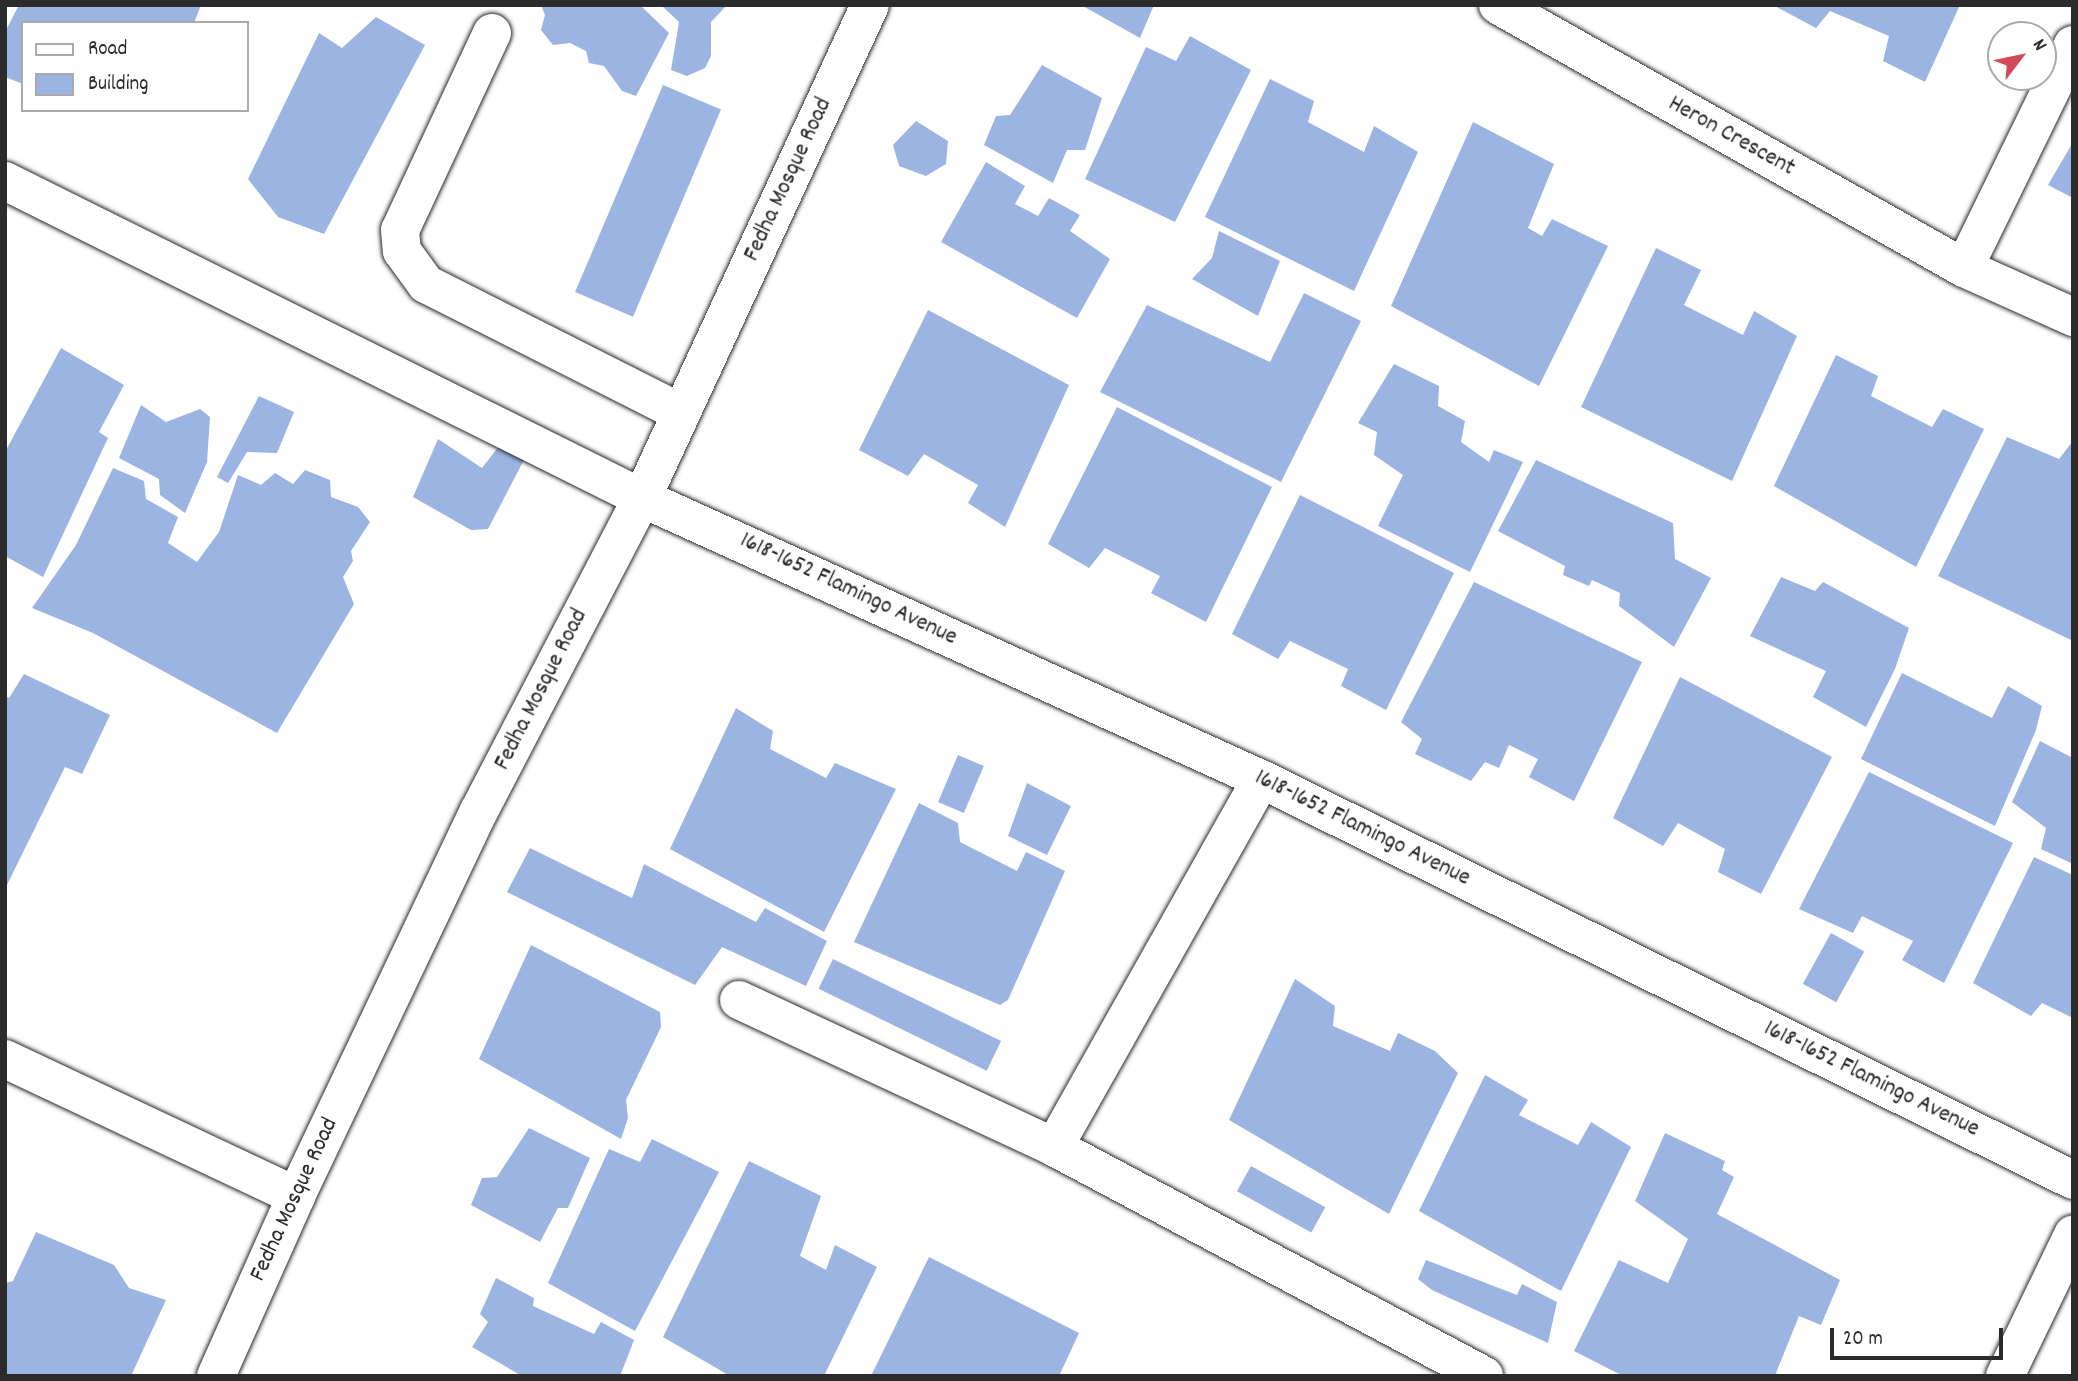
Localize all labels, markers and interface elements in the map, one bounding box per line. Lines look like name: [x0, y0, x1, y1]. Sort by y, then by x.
legend: [21, 21, 248, 112]
north arrow: [1987, 21, 2057, 91]
text: Road: [88, 35, 127, 65]
text: N: [2025, 35, 2052, 57]
text: Building: [88, 70, 148, 100]
street label: Heron Crescent: [1663, 90, 1799, 184]
street label: Fedha Mosque Road: [739, 94, 839, 266]
street label: 1618-1652 Flamingo Avenue: [735, 527, 961, 653]
street label: Fedha Mosque Road: [489, 605, 595, 775]
street label: 1618-1652 Flamingo Avenue: [1250, 764, 1474, 894]
street label: 1618-1652 Flamingo Avenue: [1759, 1015, 1983, 1145]
street label: Fedha Mosque Road: [245, 1114, 345, 1286]
scale bar: [1833, 1314, 2006, 1358]
text: 20 m: [1843, 1325, 1883, 1355]

